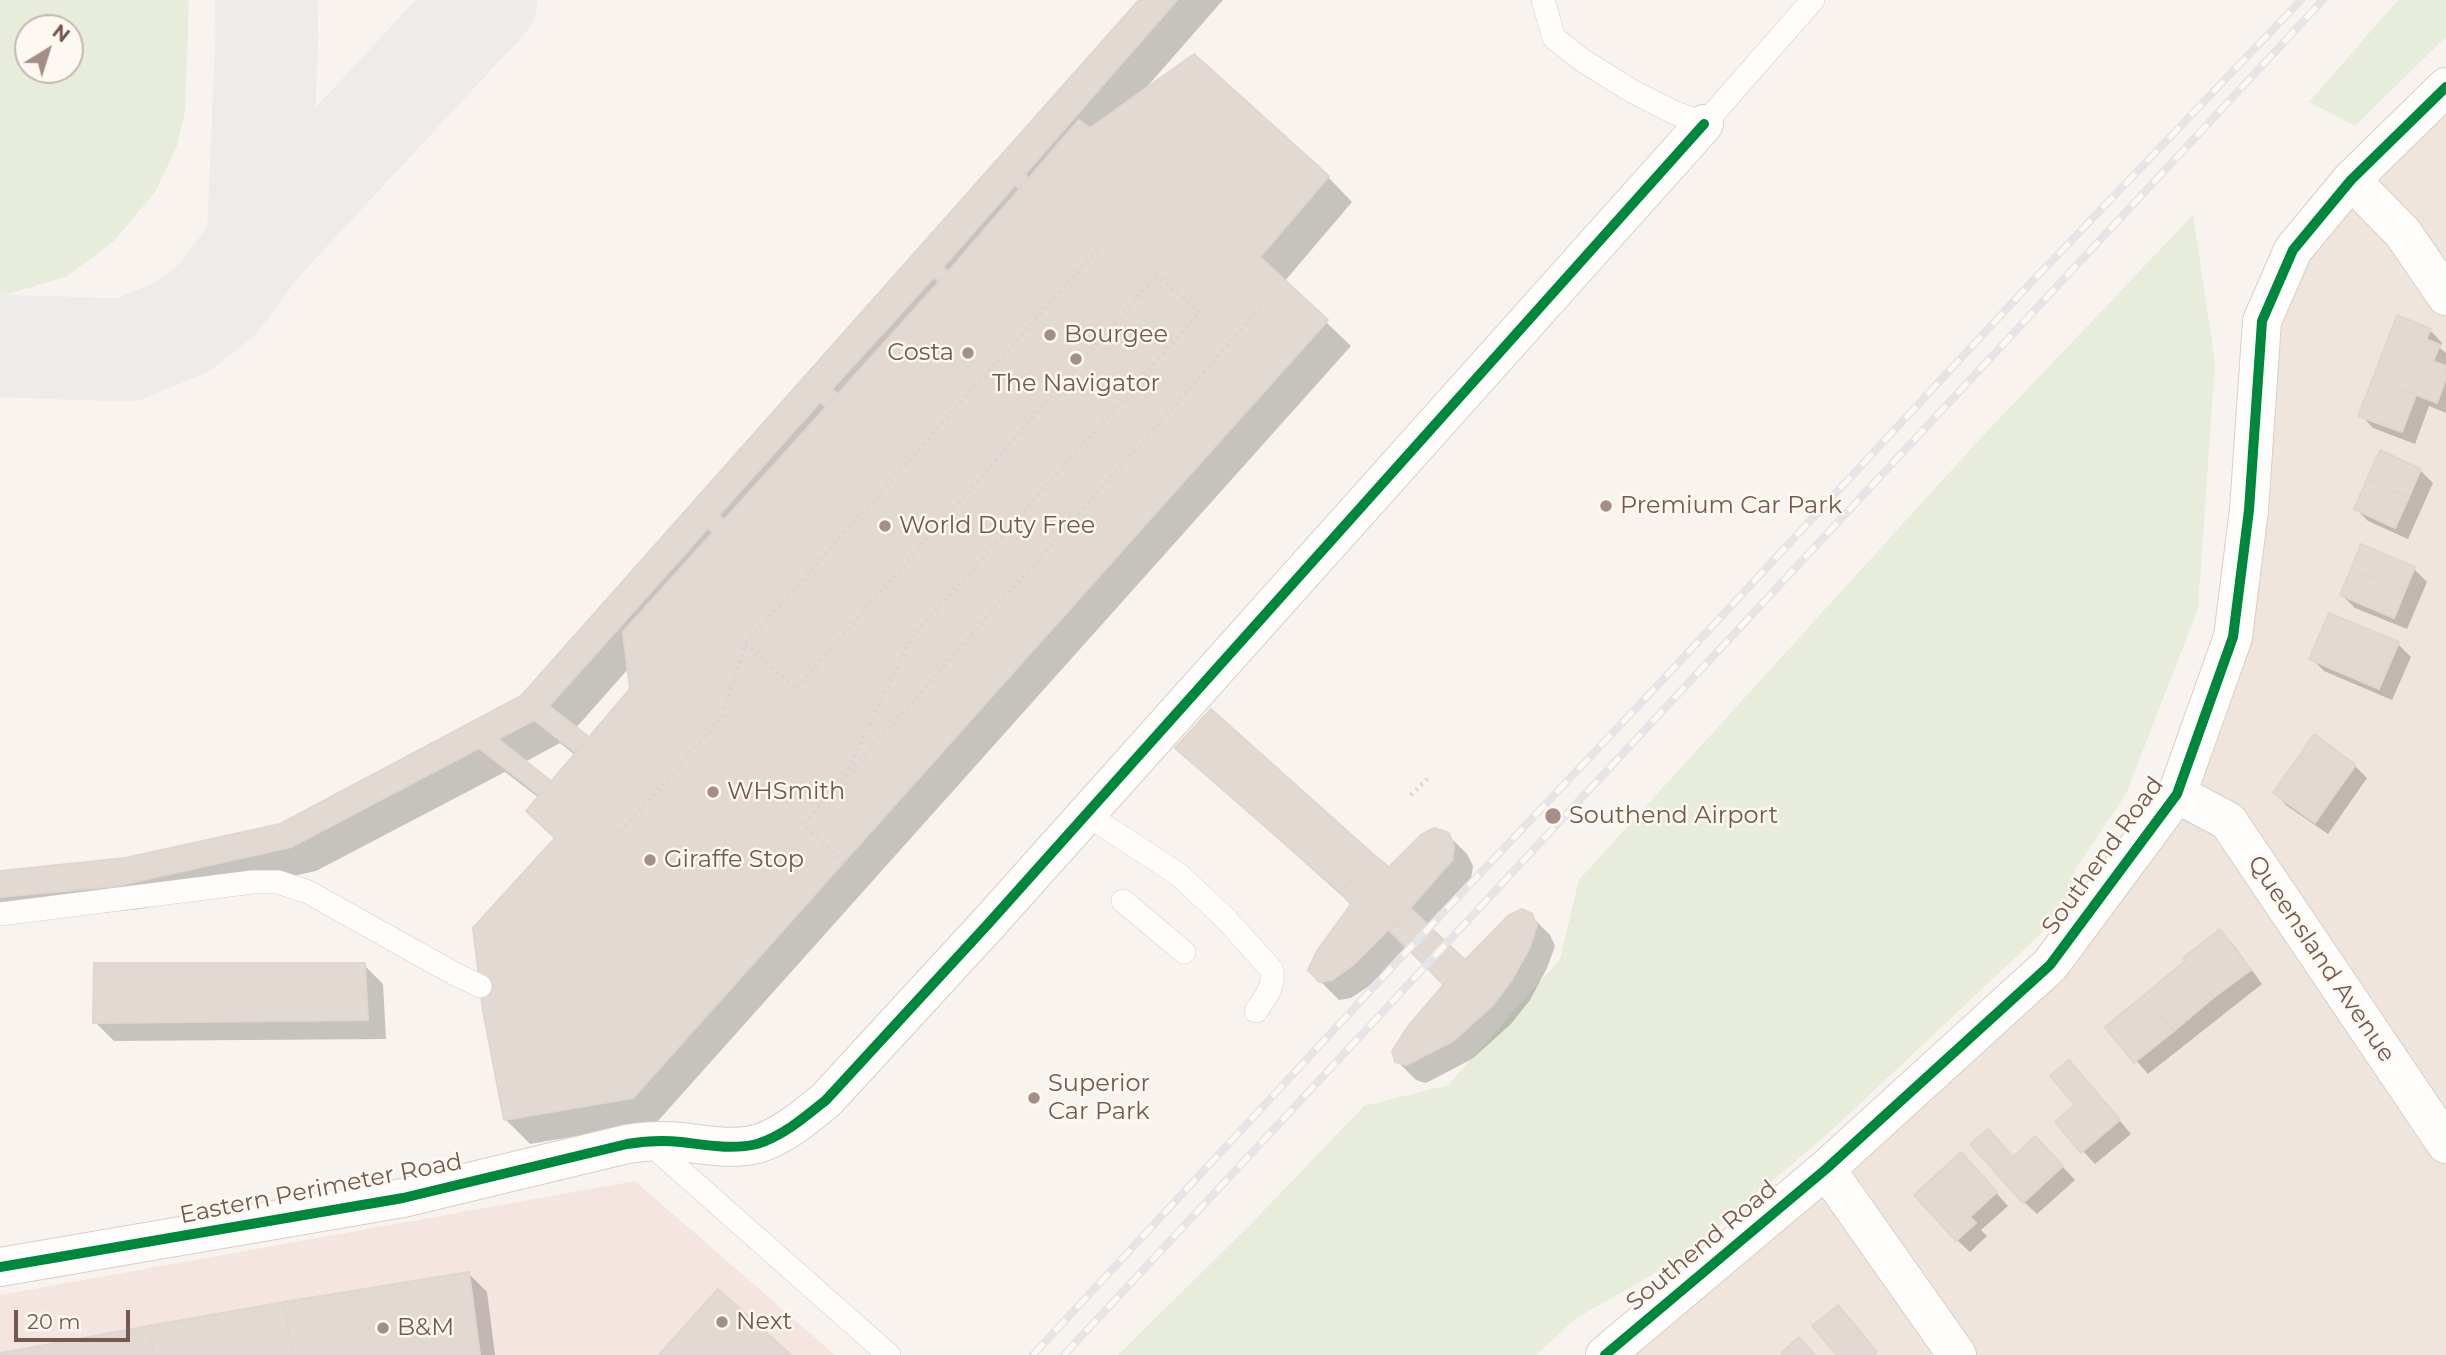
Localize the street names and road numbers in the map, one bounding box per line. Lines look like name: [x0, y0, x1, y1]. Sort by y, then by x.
street label: Southend Road: [2036, 772, 2170, 940]
street label: Queensland Avenue: [2241, 850, 2401, 1068]
street label: Eastern Perimeter Road: [177, 1147, 465, 1231]
street label: Southend Road: [1621, 1175, 1783, 1317]

